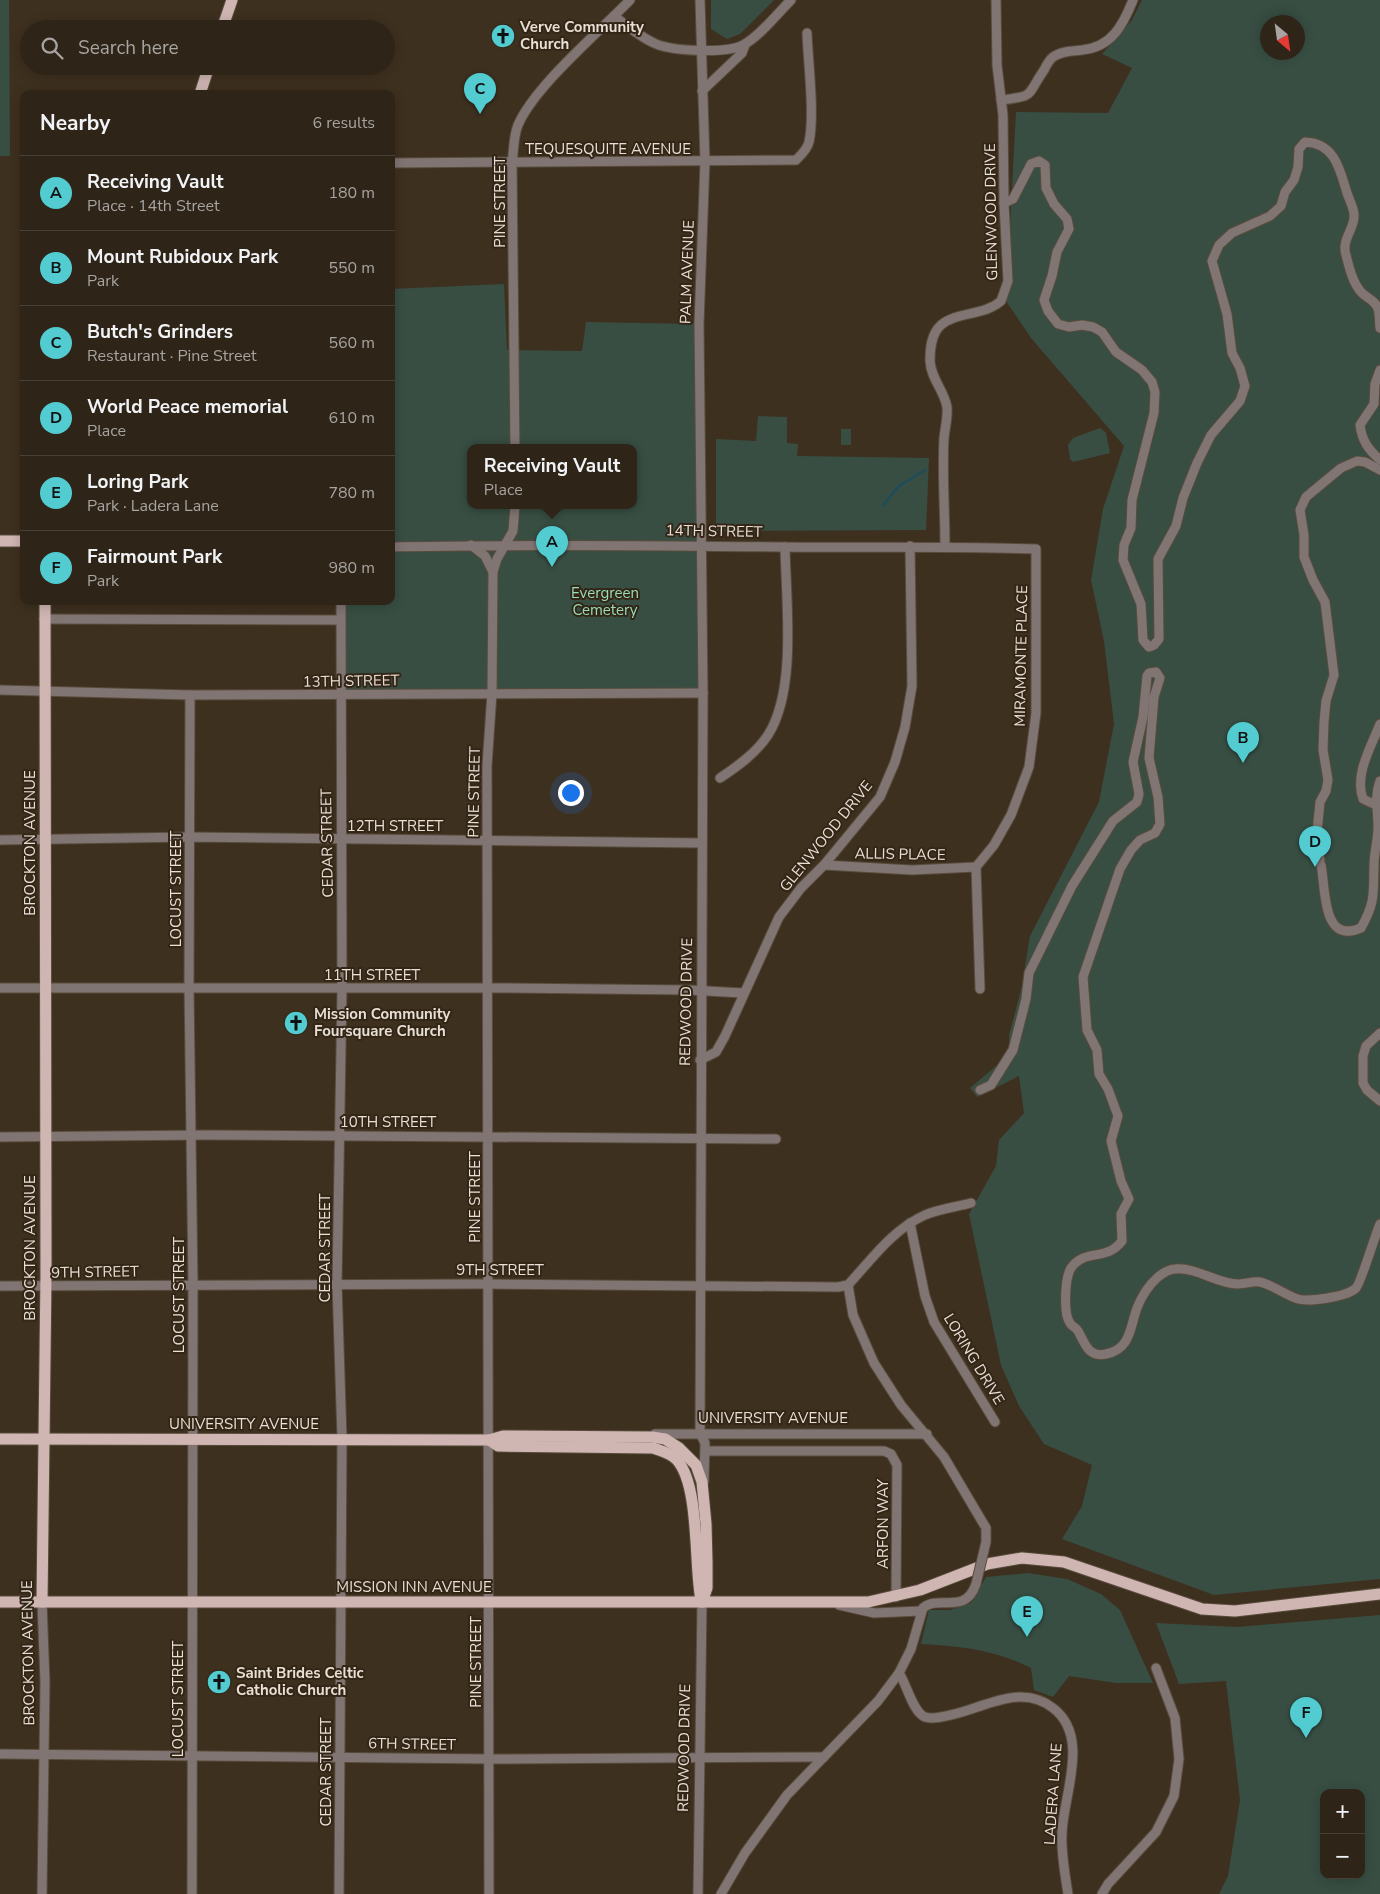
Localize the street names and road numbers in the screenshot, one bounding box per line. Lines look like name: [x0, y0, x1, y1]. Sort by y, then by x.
street label: TEQUESQUITE AVENUE: [525, 139, 691, 159]
street label: GLENWOOD DRIVE: [980, 143, 1002, 281]
street label: PINE STREET: [490, 156, 510, 248]
street label: PALM AVENUE: [675, 220, 699, 324]
street label: 14TH STREET: [665, 520, 763, 542]
street label: MIRAMONTE PLACE: [1010, 585, 1032, 727]
street label: 13TH STREET: [302, 670, 400, 692]
street label: PINE STREET: [463, 746, 485, 838]
street label: BROCKTON AVENUE: [20, 770, 40, 916]
street label: GLENWOOD DRIVE: [775, 776, 877, 896]
street label: CEDAR STREET: [316, 788, 338, 898]
street label: 12TH STREET: [347, 816, 443, 836]
street label: LOCUST STREET: [166, 831, 186, 947]
street label: ALLIS PLACE: [854, 843, 946, 865]
street label: REDWOOD DRIVE: [675, 938, 697, 1066]
street label: 11TH STREET: [324, 965, 420, 985]
street label: 10TH STREET: [340, 1112, 436, 1132]
street label: PINE STREET: [465, 1151, 485, 1243]
street label: BROCKTON AVENUE: [20, 1175, 40, 1321]
street label: CEDAR STREET: [315, 1193, 335, 1303]
street label: LOCUST STREET: [169, 1237, 189, 1353]
street label: 9TH STREET: [456, 1260, 544, 1280]
street label: 9TH STREET: [51, 1261, 139, 1283]
street label: LORING DRIVE: [939, 1310, 1009, 1408]
street label: UNIVERSITY AVENUE: [698, 1408, 848, 1428]
street label: UNIVERSITY AVENUE: [169, 1414, 319, 1434]
street label: ARFON WAY: [873, 1478, 893, 1569]
street label: MISSION INN AVENUE: [336, 1577, 492, 1597]
street label: BROCKTON AVENUE: [17, 1580, 39, 1726]
street label: PINE STREET: [466, 1616, 486, 1708]
street label: LOCUST STREET: [168, 1641, 188, 1757]
street label: REDWOOD DRIVE: [673, 1684, 695, 1812]
street label: CEDAR STREET: [316, 1717, 336, 1827]
street label: 6TH STREET: [368, 1733, 456, 1755]
street label: LADERA LANE: [1039, 1742, 1067, 1846]

